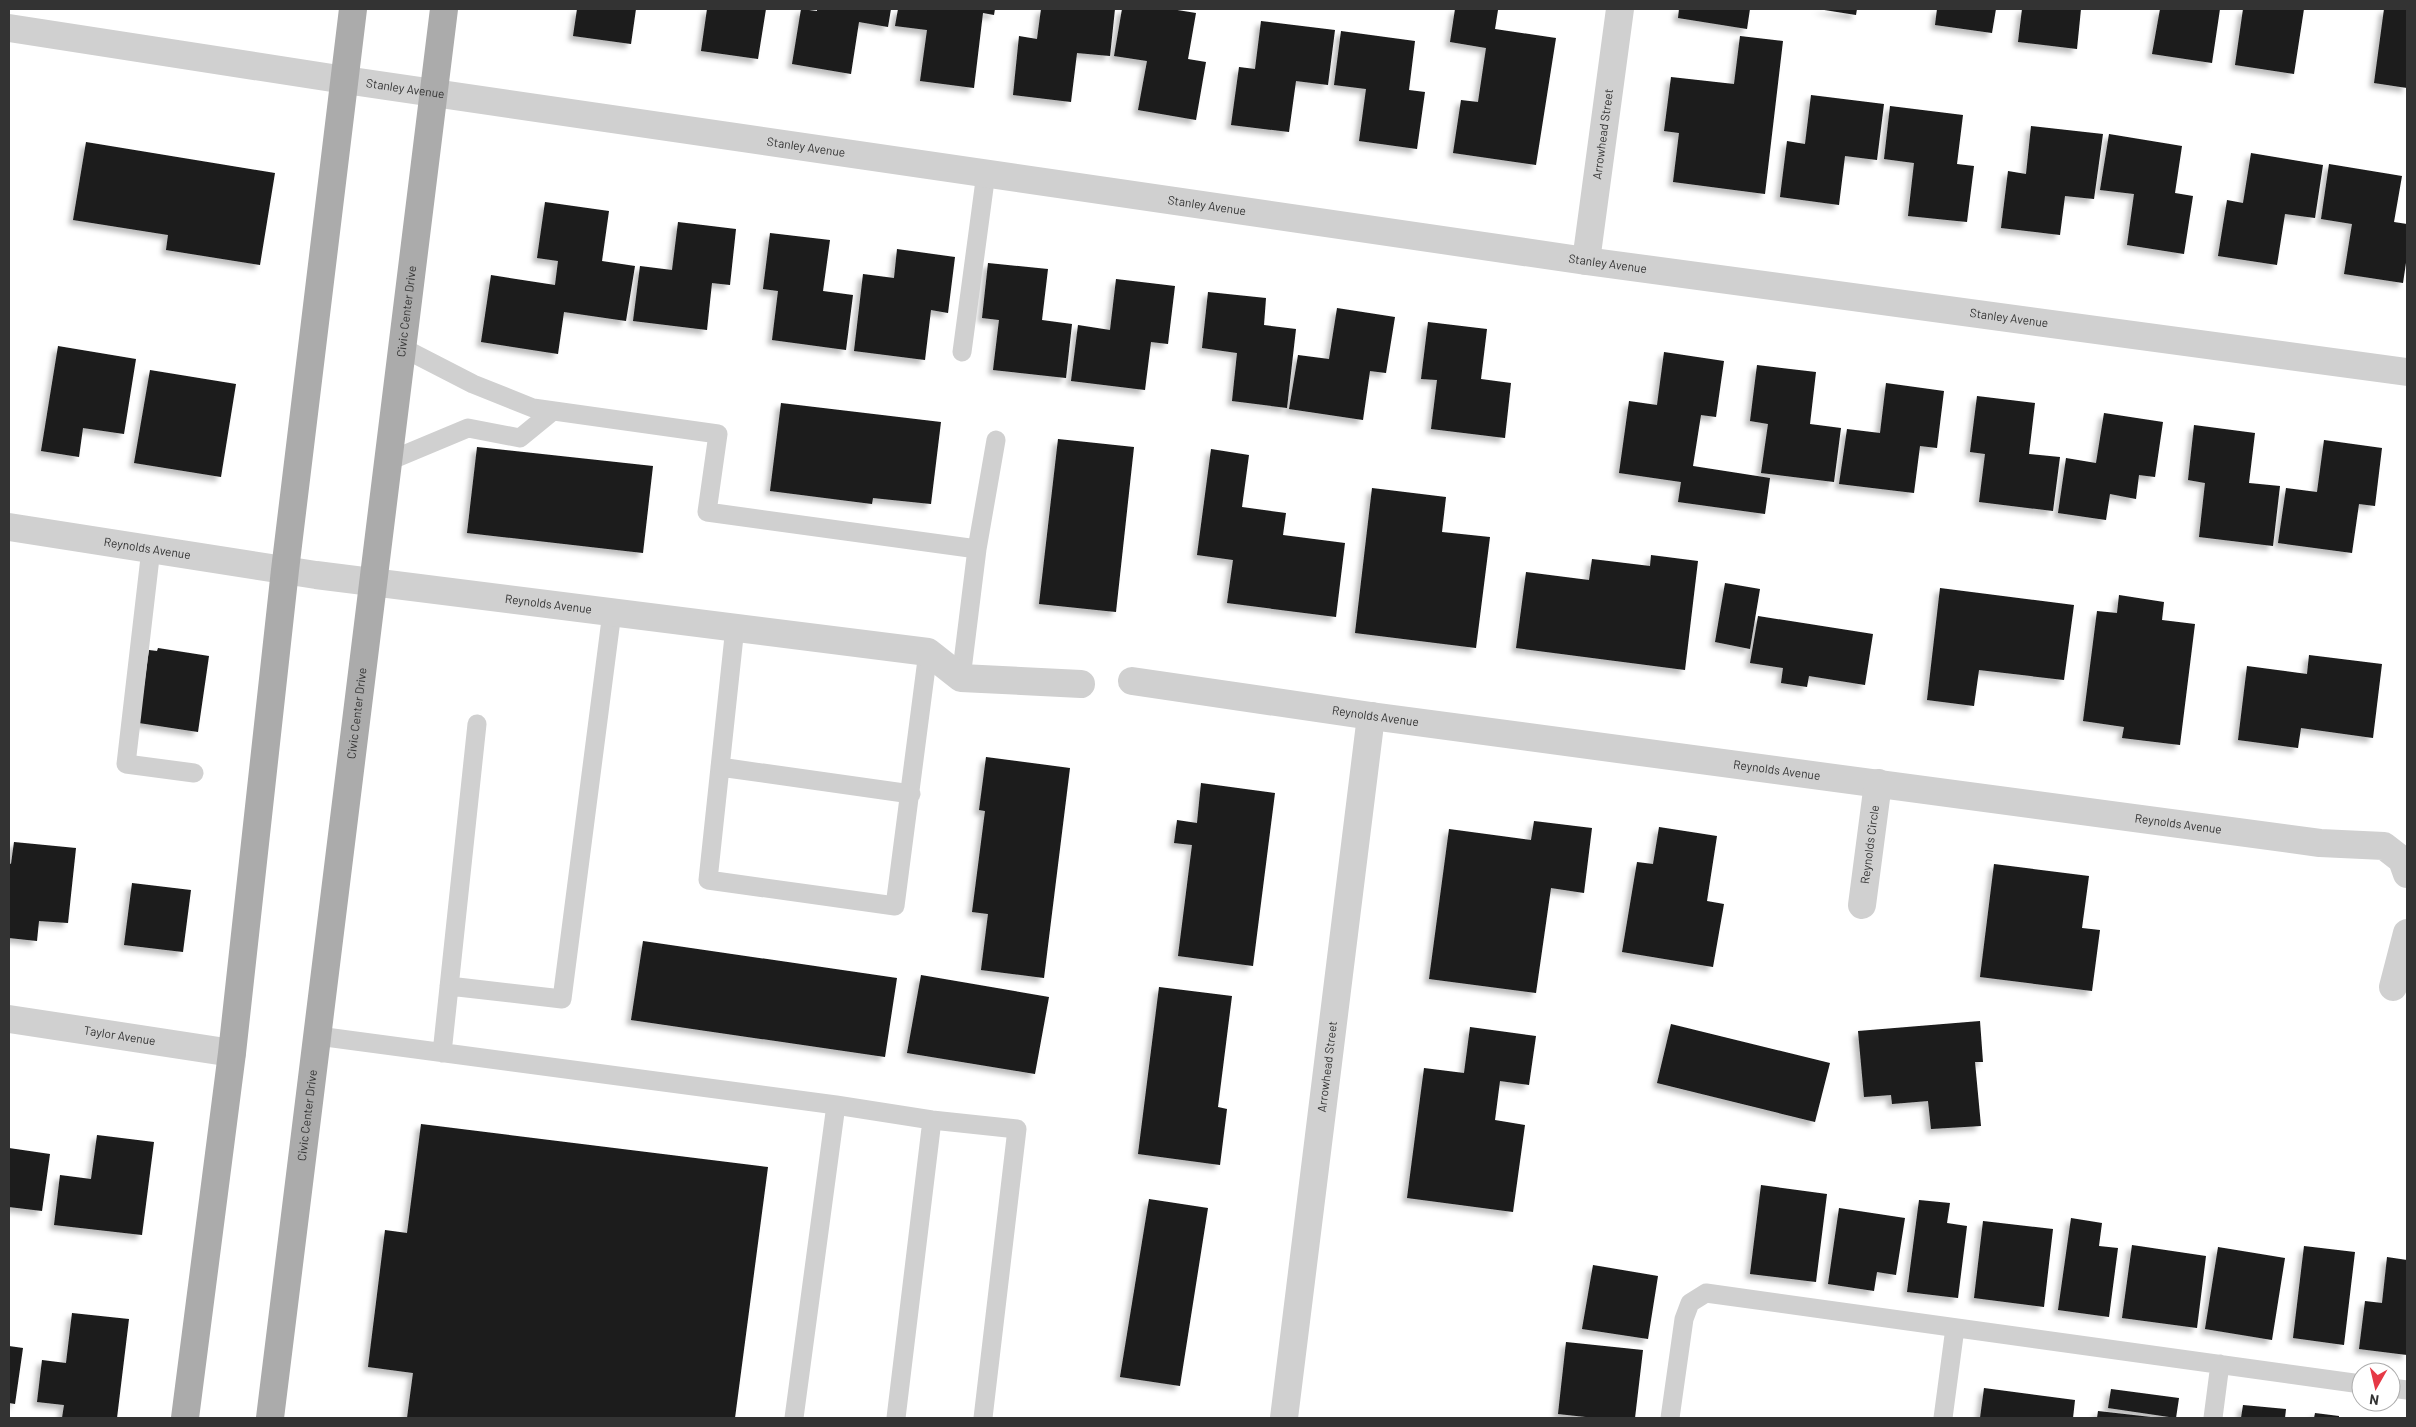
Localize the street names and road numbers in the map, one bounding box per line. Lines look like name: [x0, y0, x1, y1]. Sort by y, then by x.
street label: Stanley Avenue: [365, 75, 446, 100]
street label: Arrowhead Street: [1589, 88, 1615, 180]
street label: Stanley Avenue: [766, 134, 846, 159]
street label: Stanley Avenue: [1167, 192, 1247, 217]
street label: Stanley Avenue: [1568, 251, 1648, 275]
street label: Civic Center Drive: [393, 265, 418, 358]
street label: Stanley Avenue: [1969, 305, 2049, 329]
street label: Reynolds Avenue: [103, 534, 192, 561]
street label: Reynolds Avenue: [504, 591, 593, 616]
street label: Civic Center Drive: [343, 667, 369, 760]
street label: Reynolds Avenue: [1331, 702, 1420, 728]
street label: Reynolds Avenue: [1733, 757, 1821, 782]
street label: Reynolds Circle: [1857, 804, 1881, 885]
street label: Reynolds Avenue: [2134, 810, 2223, 836]
street label: Arrowhead Street: [1314, 1020, 1339, 1113]
street label: Taylor Avenue: [83, 1023, 157, 1047]
street label: Civic Center Drive: [294, 1069, 319, 1162]

